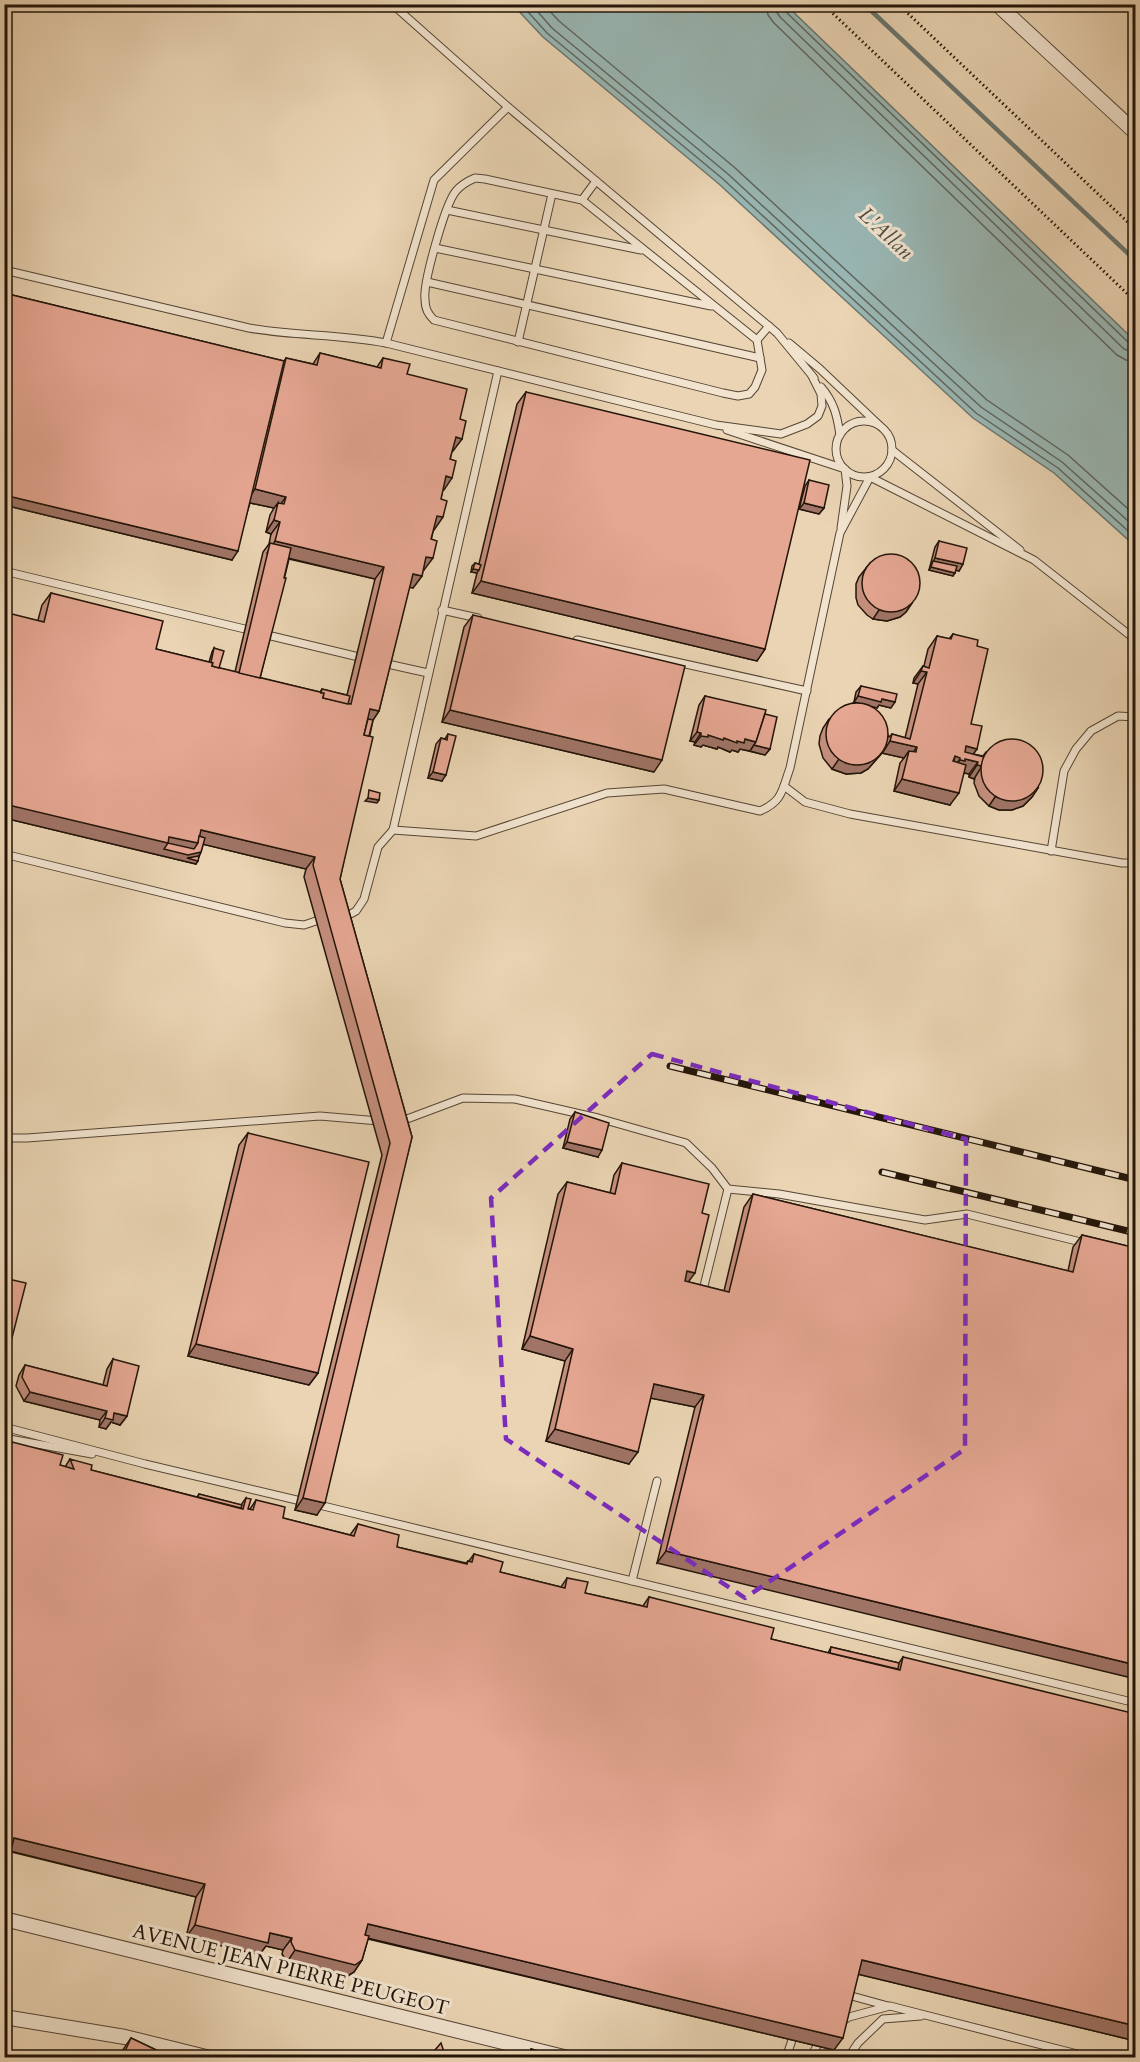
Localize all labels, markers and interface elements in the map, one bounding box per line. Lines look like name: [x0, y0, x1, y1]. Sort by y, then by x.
water label: L'Allan: [852, 201, 920, 267]
street label: AVENUE JEAN PIERRE PEUGEOT: [130, 1917, 452, 2022]

